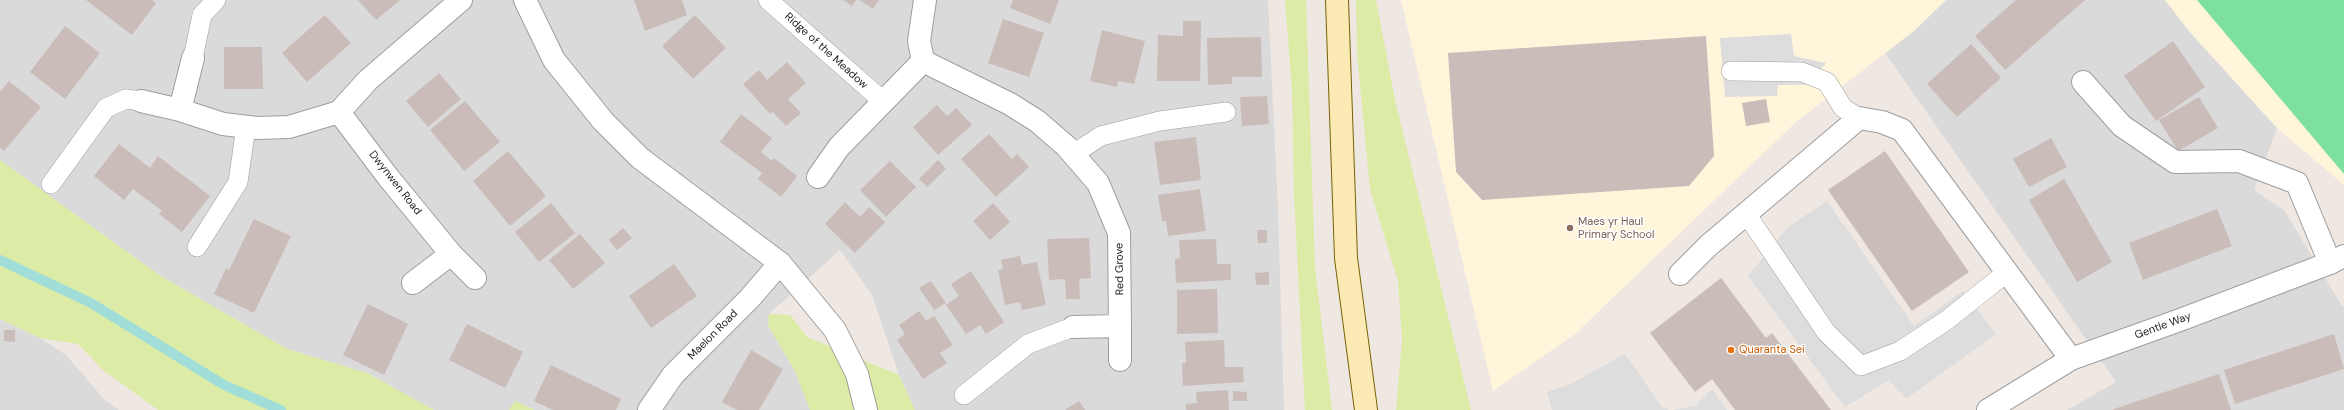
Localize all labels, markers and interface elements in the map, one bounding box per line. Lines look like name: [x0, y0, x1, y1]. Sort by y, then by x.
street label: Ridge of the Meadow: [782, 10, 870, 92]
street label: Dwynwen Road: [366, 148, 424, 218]
place label: Maes yr Haul Primary School: [1578, 215, 1654, 241]
marker: Maes yr Haul Primary School: [1565, 223, 1575, 233]
street label: Red Grove: [1113, 243, 1127, 295]
street label: Maelon Road: [685, 307, 741, 363]
street label: Gentle Way: [2133, 310, 2193, 342]
place label: Quaranta Sei: [1739, 343, 1805, 357]
marker: Quaranta Sei: [1726, 345, 1736, 355]

